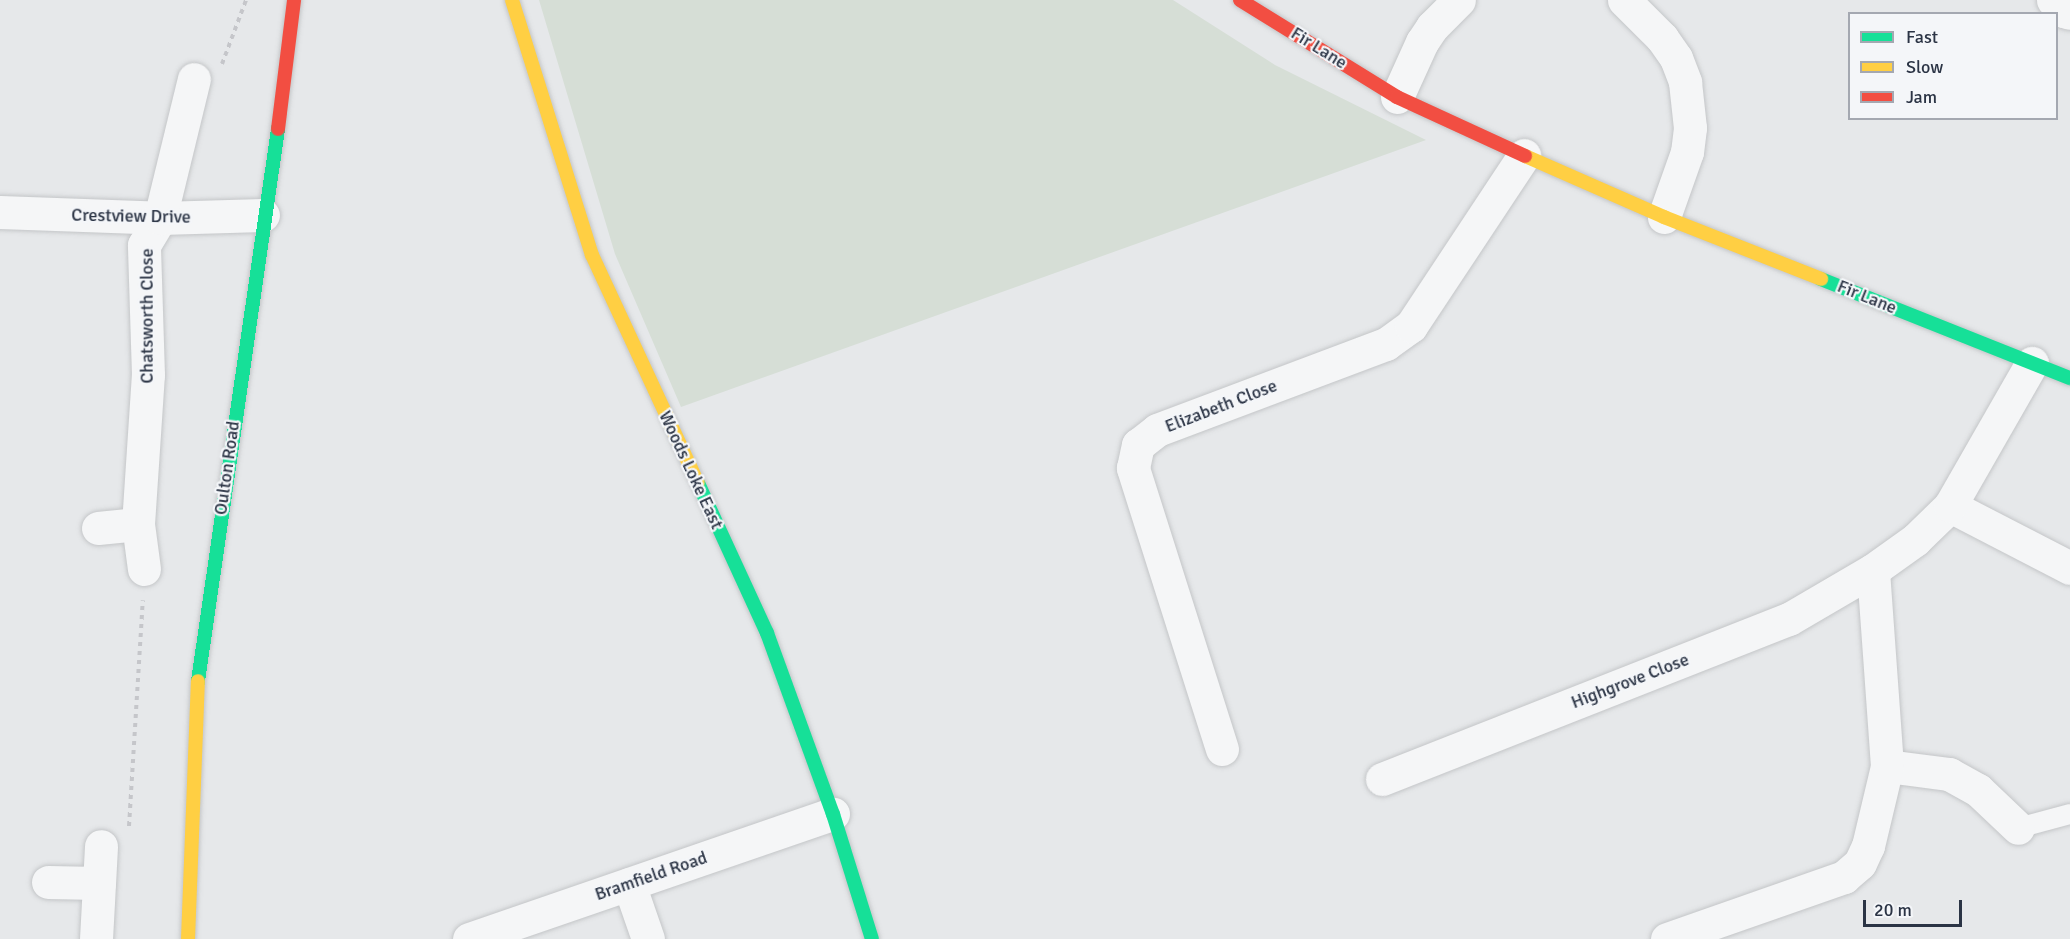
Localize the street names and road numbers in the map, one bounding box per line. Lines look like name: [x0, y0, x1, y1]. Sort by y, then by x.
street label: Fir Lane: [1287, 22, 1351, 74]
street label: Crestview Drive: [71, 204, 191, 228]
street label: Chatsworth Close: [136, 248, 158, 384]
street label: Fir Lane: [1834, 275, 1900, 319]
street label: Elizabeth Close: [1162, 375, 1280, 437]
street label: Woods Loke East: [654, 407, 728, 533]
street label: Oulton Road: [210, 420, 244, 516]
street label: Highgrove Close: [1568, 649, 1692, 713]
street label: Bramfield Road: [592, 847, 710, 905]

